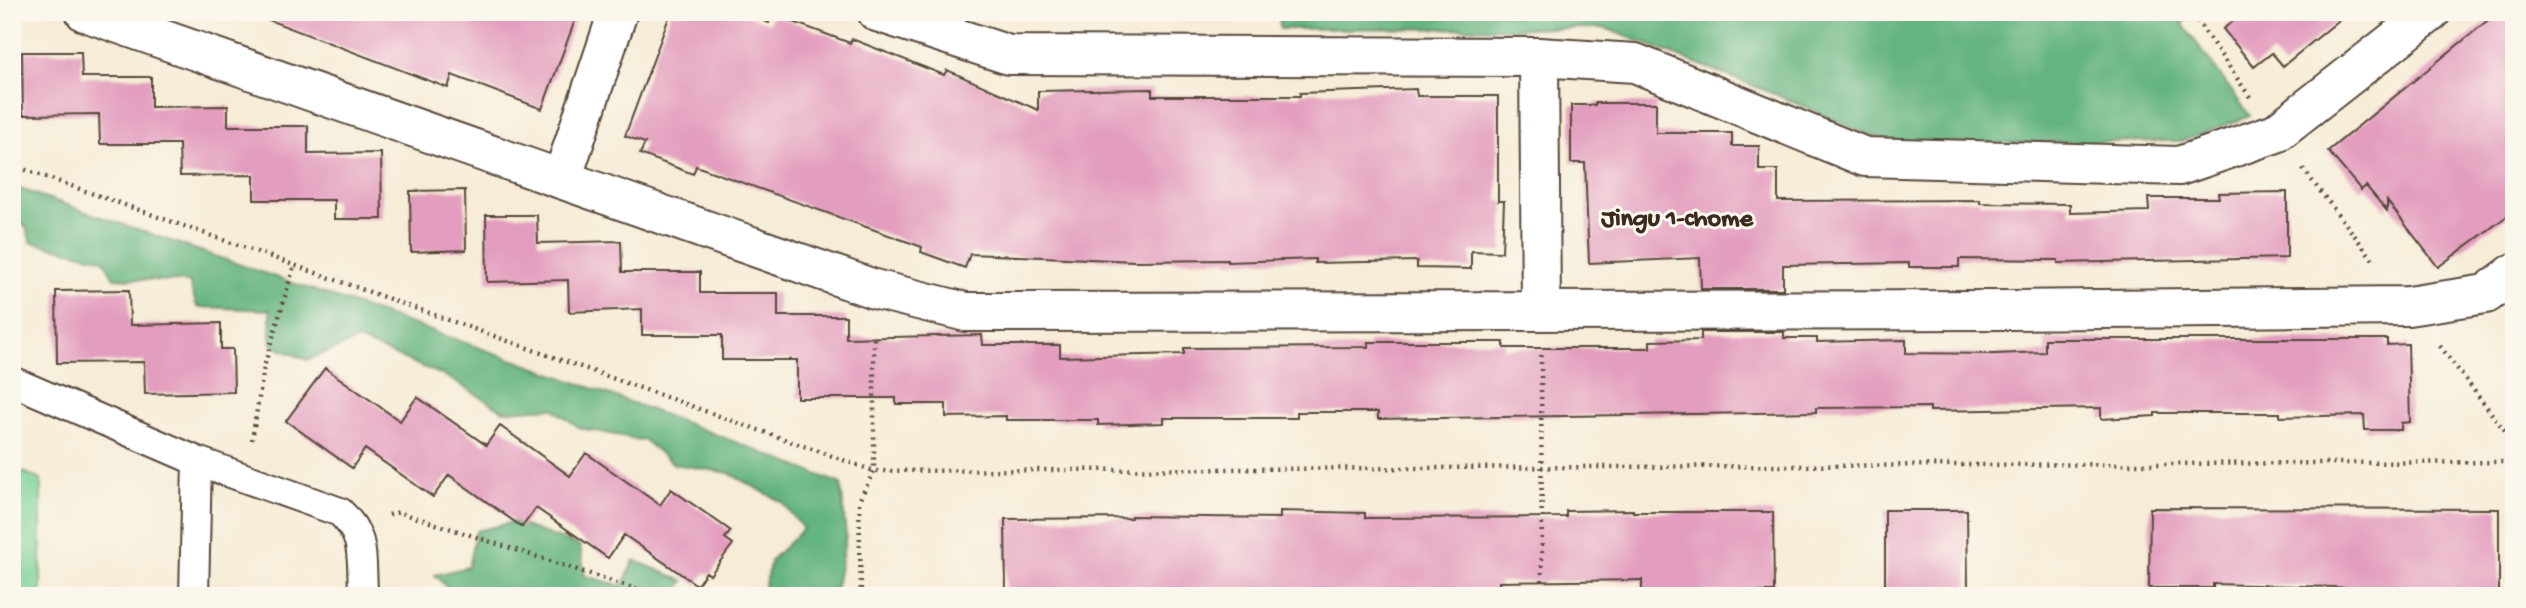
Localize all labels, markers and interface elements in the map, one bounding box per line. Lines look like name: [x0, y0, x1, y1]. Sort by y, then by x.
district label: Jingu 1-chome: [1600, 205, 1754, 236]

